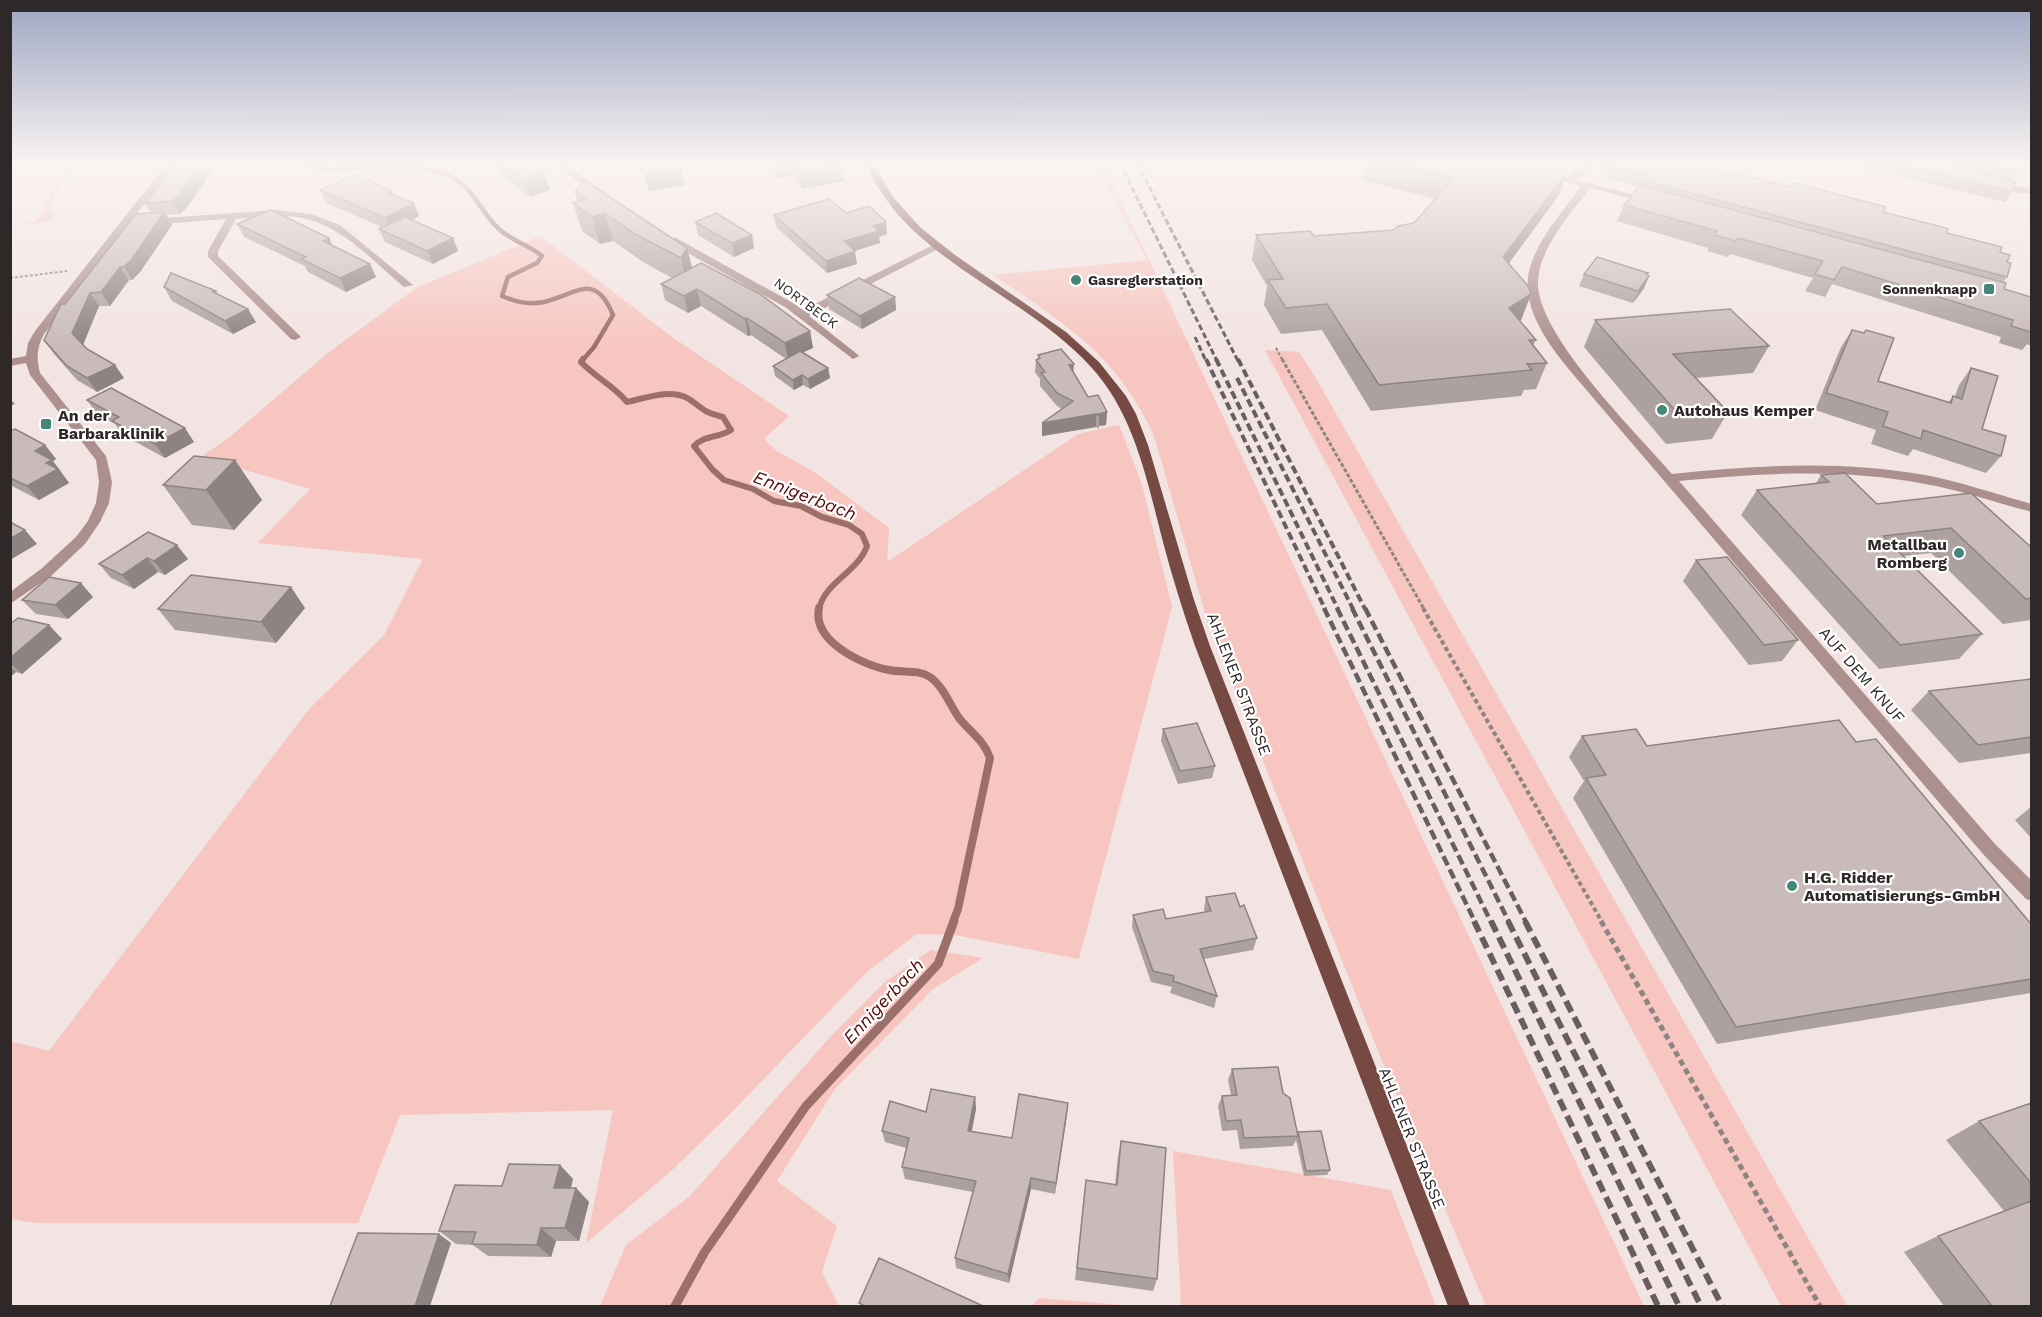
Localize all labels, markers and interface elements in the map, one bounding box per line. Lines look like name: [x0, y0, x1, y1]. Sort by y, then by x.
place label: Gasreglerstation: [1088, 272, 1203, 288]
marker: Gasreglerstation: [1069, 273, 1083, 287]
street label: NORTBECK: [771, 275, 841, 331]
place label: Sonnenknapp: [1882, 281, 1977, 297]
marker: Sonnenknapp: [1982, 282, 1996, 296]
place label: Autohaus Kemper: [1674, 401, 1814, 420]
marker: Autohaus Kemper: [1655, 403, 1669, 417]
place label: An der Barbaraklinik: [58, 406, 165, 443]
marker: An der Barbaraklinik: [39, 417, 53, 431]
water label: Ennigerbach: [751, 466, 859, 524]
place label: Metallbau Romberg: [1867, 535, 1947, 572]
marker: Metallbau Romberg: [1952, 546, 1966, 560]
street label: AHLENER STRASSE: [1203, 610, 1275, 758]
street label: AUF DEM KNUF: [1815, 623, 1909, 727]
place label: H.G. Ridder Automatisierungs-GmbH: [1804, 868, 2000, 905]
marker: H.G. Ridder Automatisierungs-GmbH: [1785, 879, 1799, 893]
water label: Ennigerbach: [838, 954, 928, 1048]
street label: AHLENER STRASSE: [1375, 1064, 1449, 1212]

